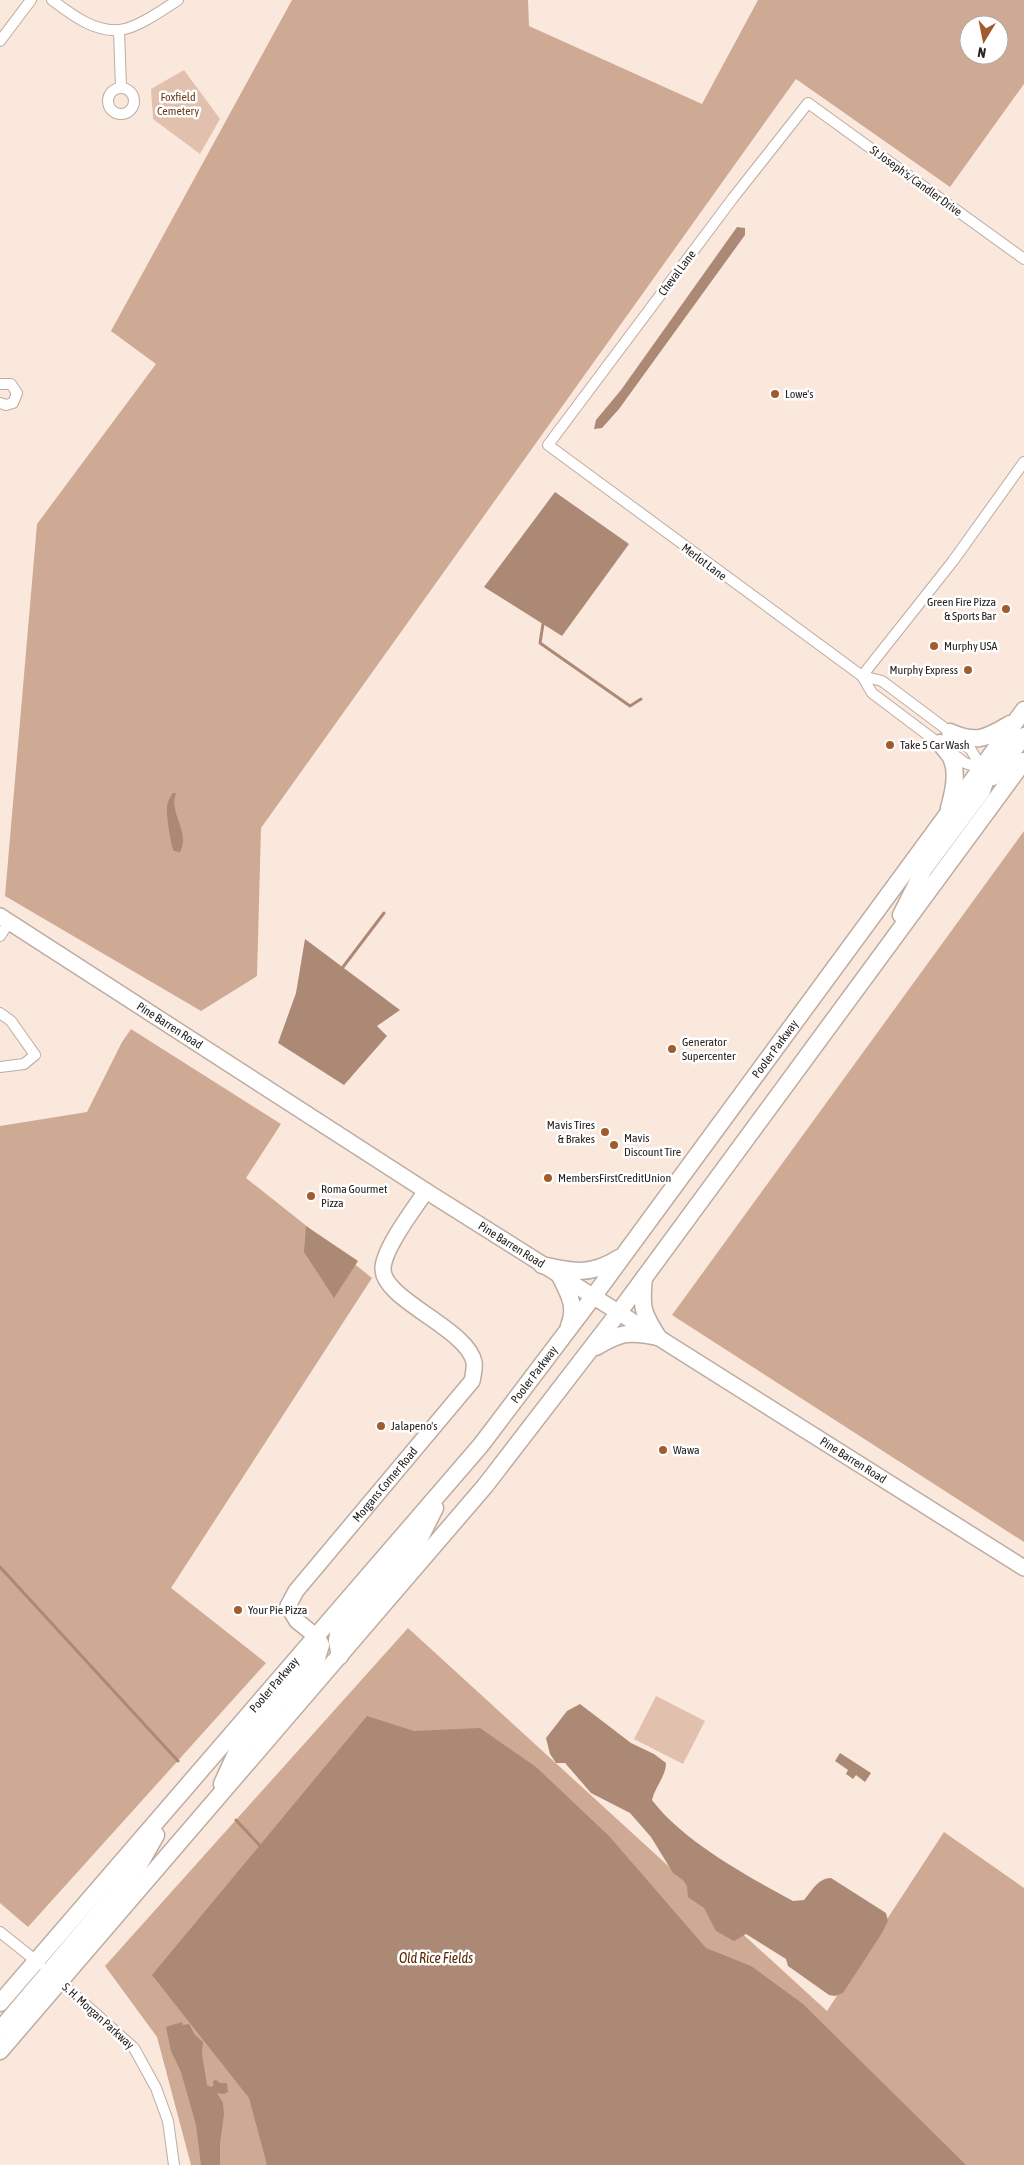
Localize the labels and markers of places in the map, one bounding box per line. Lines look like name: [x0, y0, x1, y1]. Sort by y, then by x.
place label: Lowe's: [785, 387, 814, 401]
marker: Lowe's: [769, 388, 781, 400]
place label: Green Fire Pizza & Sports Bar: [927, 595, 996, 623]
marker: Green Fire Pizza & Sports Bar: [1000, 603, 1012, 615]
place label: Murphy USA: [944, 639, 998, 653]
marker: Murphy USA: [928, 640, 940, 652]
place label: Murphy Express: [889, 663, 958, 677]
marker: Murphy Express: [962, 664, 974, 676]
place label: Take 5 Car Wash: [900, 738, 970, 752]
marker: Take 5 Car Wash: [884, 739, 896, 751]
place label: Generator Supercenter: [682, 1035, 736, 1063]
marker: Generator Supercenter: [666, 1043, 678, 1055]
place label: Mavis Tires & Brakes: [547, 1118, 595, 1146]
marker: Mavis Tires & Brakes: [599, 1126, 611, 1138]
place label: Mavis Discount Tire: [624, 1131, 681, 1159]
marker: Mavis Discount Tire: [608, 1139, 620, 1151]
place label: MembersFirstCreditUnion: [558, 1171, 671, 1185]
marker: MembersFirstCreditUnion: [542, 1172, 554, 1184]
place label: Roma Gourmet Pizza: [321, 1182, 388, 1210]
marker: Roma Gourmet Pizza: [305, 1190, 317, 1202]
place label: Jalapeno's: [391, 1419, 438, 1433]
marker: Jalapeno's: [375, 1420, 387, 1432]
place label: Wawa: [673, 1443, 700, 1457]
marker: Wawa: [657, 1444, 669, 1456]
place label: Your Pie Pizza: [248, 1603, 307, 1617]
marker: Your Pie Pizza: [232, 1604, 244, 1616]

